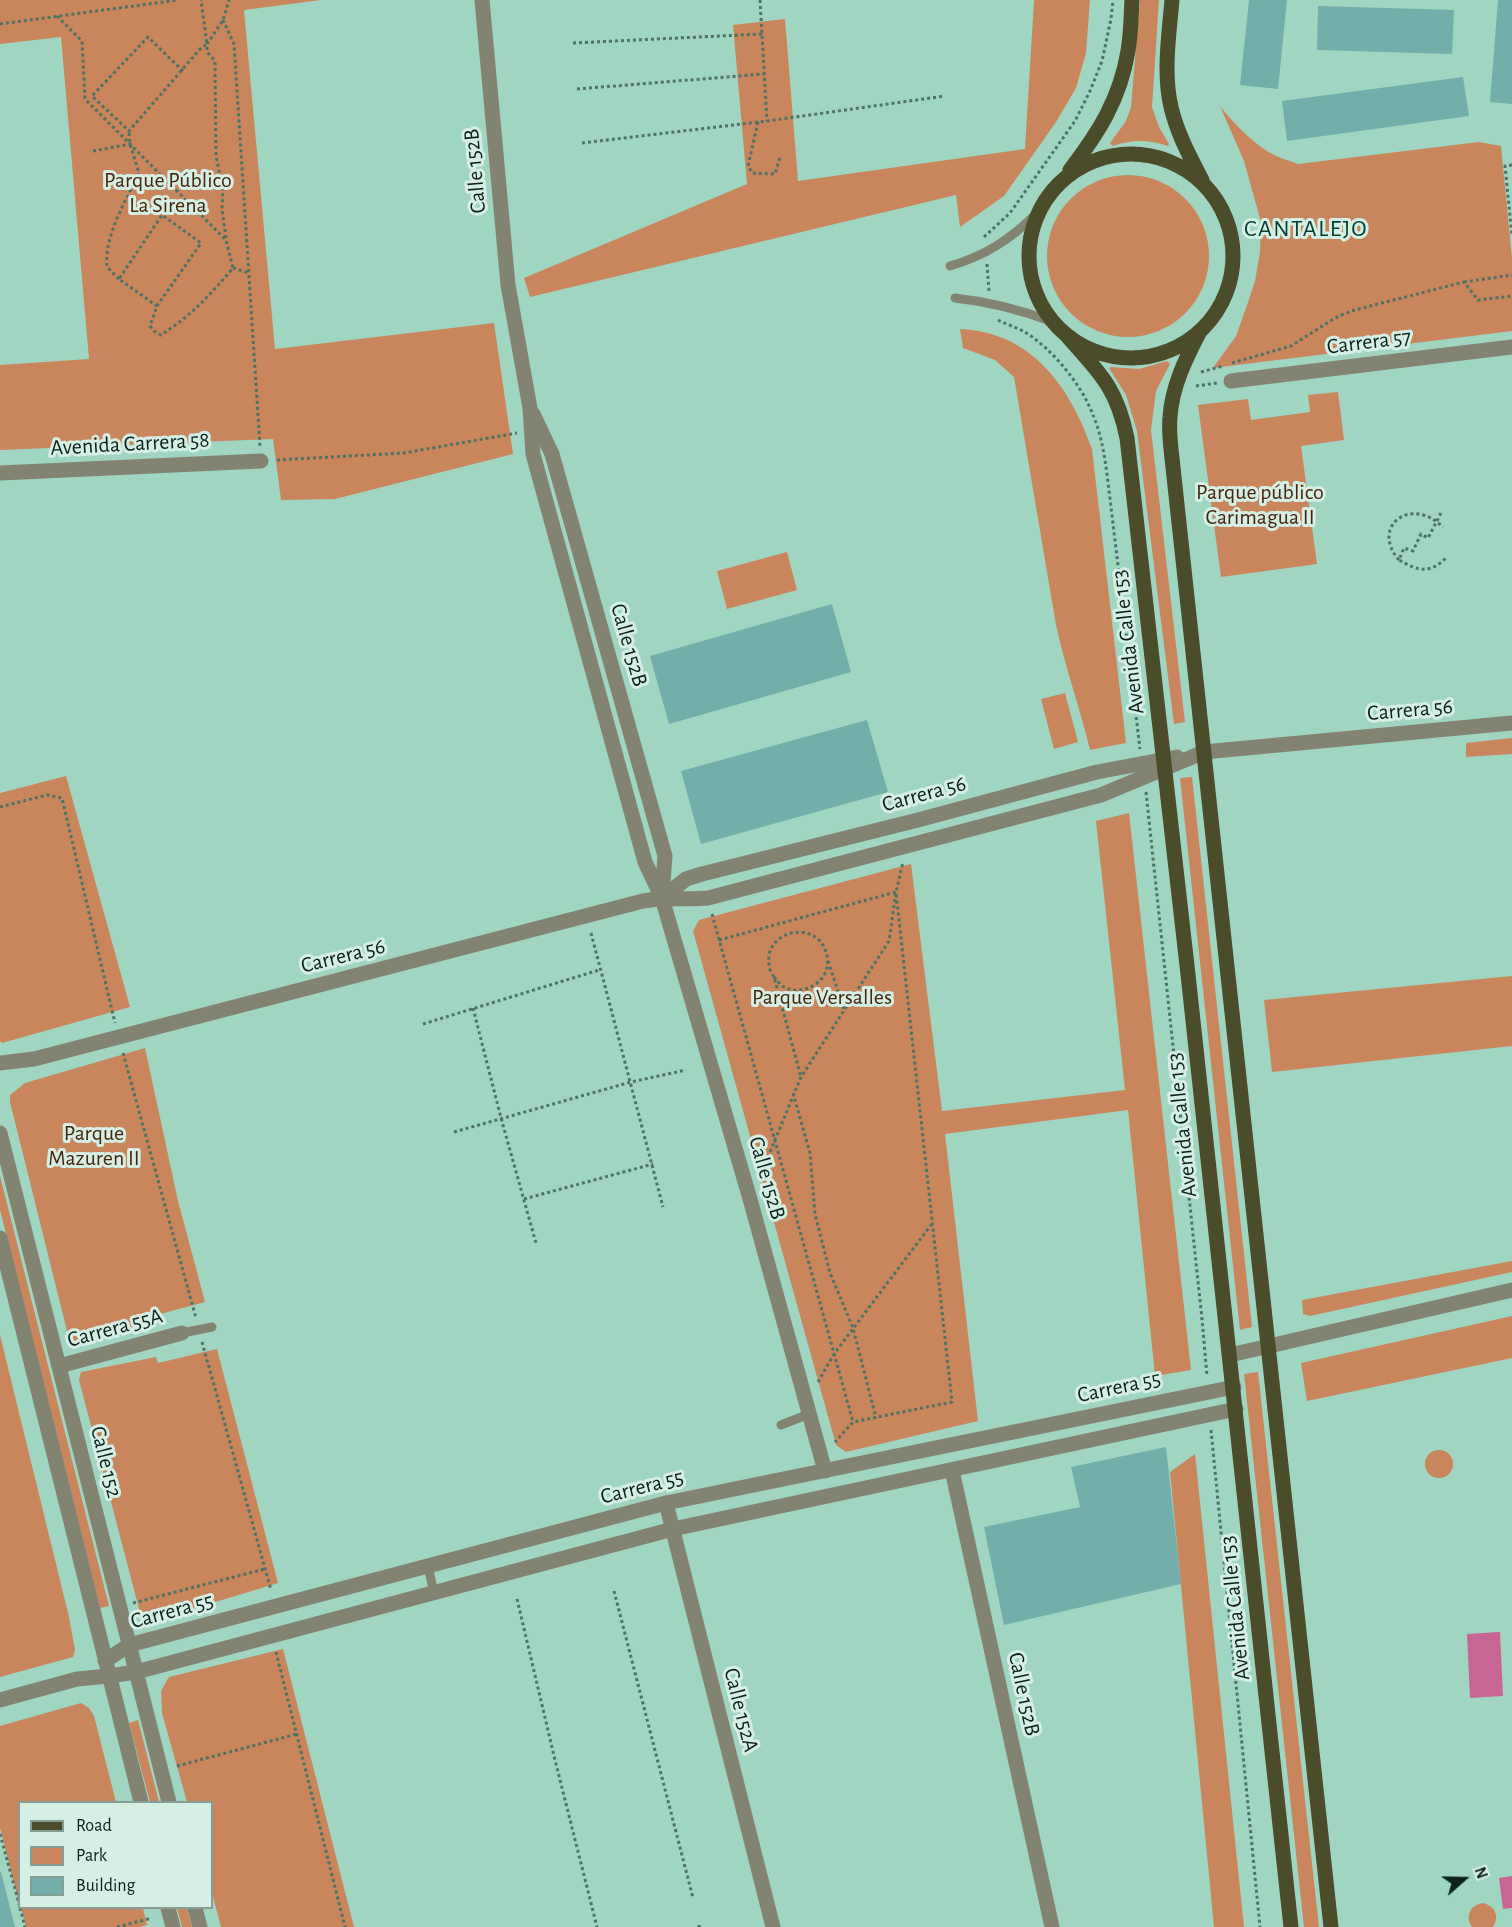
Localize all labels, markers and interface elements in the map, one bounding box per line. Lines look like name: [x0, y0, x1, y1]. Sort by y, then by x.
street label: Calle 152B: [458, 128, 492, 214]
park label: Parque Público La Sirena: [104, 167, 232, 218]
district label: CANTALEJO: [1244, 215, 1368, 243]
street label: Carrera 57: [1325, 324, 1413, 360]
street label: Avenida Carrera 58: [50, 427, 210, 461]
park label: Parque público Carimagua II: [1196, 479, 1324, 530]
street label: Avenida Calle 153: [1106, 568, 1150, 716]
street label: Calle 152B: [605, 601, 653, 689]
street label: Carrera 56: [1366, 693, 1454, 727]
street label: Carrera 56: [879, 770, 969, 818]
street label: Carrera 56: [298, 933, 388, 979]
park label: Parque Versalles: [752, 984, 892, 1010]
street label: Avenida Calle 153: [1161, 1051, 1203, 1199]
park label: Parque Mazuren II: [48, 1120, 140, 1172]
street label: Calle 152B: [743, 1134, 791, 1222]
street label: Carrera 55A: [64, 1303, 166, 1353]
street label: Carrera 55: [1075, 1365, 1163, 1409]
street label: Calle 152: [84, 1423, 128, 1501]
street label: Carrera 55: [598, 1464, 686, 1510]
street label: Avenida Calle 153: [1214, 1534, 1256, 1682]
street label: Carrera 55: [128, 1587, 216, 1635]
street label: Calle 152B: [1002, 1650, 1046, 1738]
street label: Calle 152A: [718, 1665, 764, 1755]
legend: [18, 1801, 213, 1909]
text: Road: [76, 1817, 112, 1835]
text: Park: [76, 1847, 107, 1865]
north arrow: [1434, 1849, 1494, 1909]
text: N: [1471, 1865, 1490, 1881]
text: Building: [76, 1877, 135, 1895]

